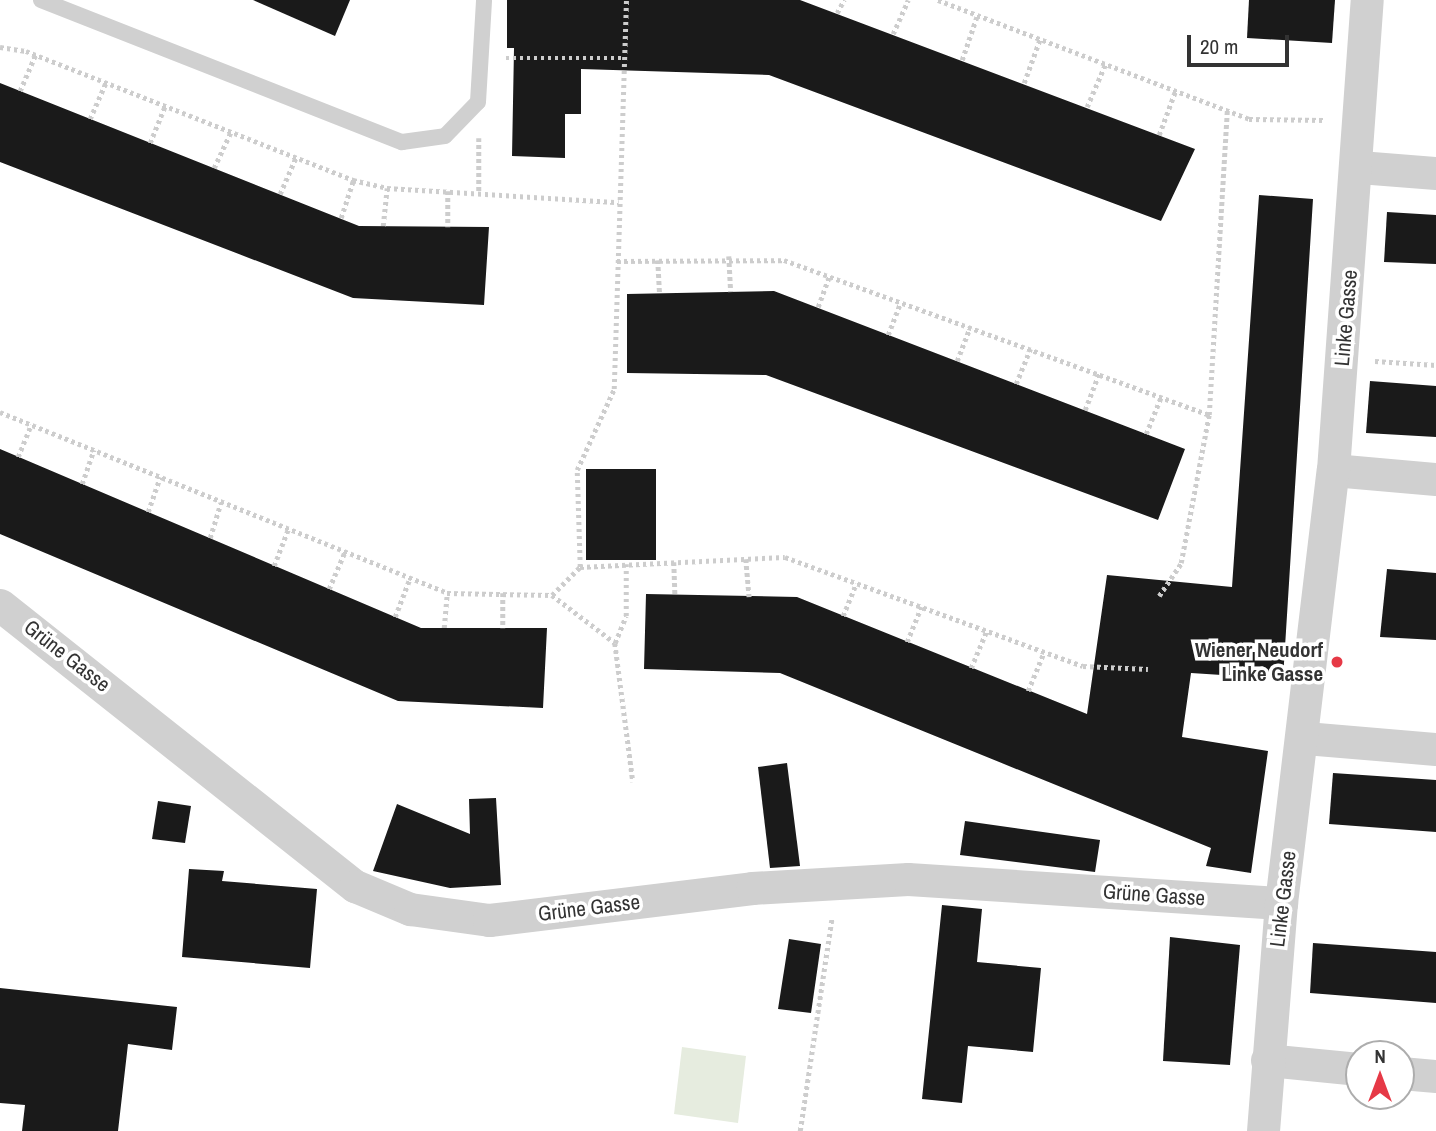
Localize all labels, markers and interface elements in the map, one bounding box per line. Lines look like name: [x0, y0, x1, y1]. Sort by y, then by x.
scale bar: [1191, 21, 1292, 65]
text: 20 m: [1200, 32, 1238, 61]
street label: Linke Gasse: [1329, 269, 1363, 367]
street label: Grüne Gasse: [19, 615, 115, 697]
place label: Wiener Neudorf Linke Gasse: [1195, 637, 1323, 687]
marker: Wiener Neudorf Linke Gasse: [1329, 654, 1345, 670]
street label: Linke Gasse: [1265, 849, 1301, 949]
street label: Grüne Gasse: [1102, 879, 1206, 911]
street label: Grüne Gasse: [537, 889, 641, 927]
north arrow: [1345, 1040, 1415, 1110]
text: N: [1374, 1043, 1386, 1069]

